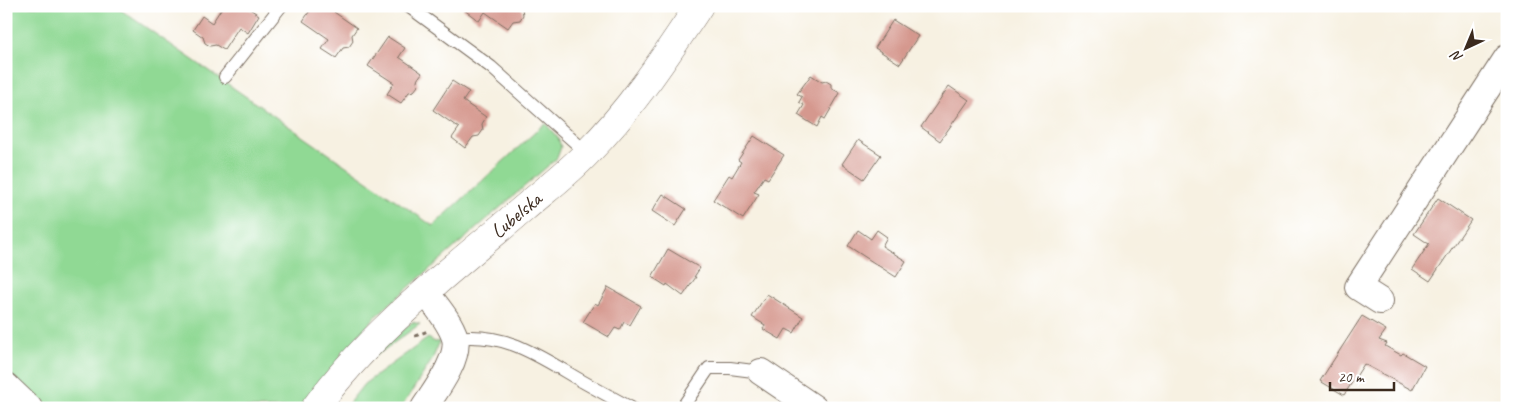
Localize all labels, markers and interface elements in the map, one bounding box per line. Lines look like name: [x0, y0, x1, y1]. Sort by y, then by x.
north arrow: [1440, 22, 1490, 72]
text: N: [1447, 46, 1466, 66]
street label: Lubelska: [485, 185, 549, 244]
scale bar: [1330, 359, 1394, 391]
text: 20 m: [1338, 368, 1365, 387]

